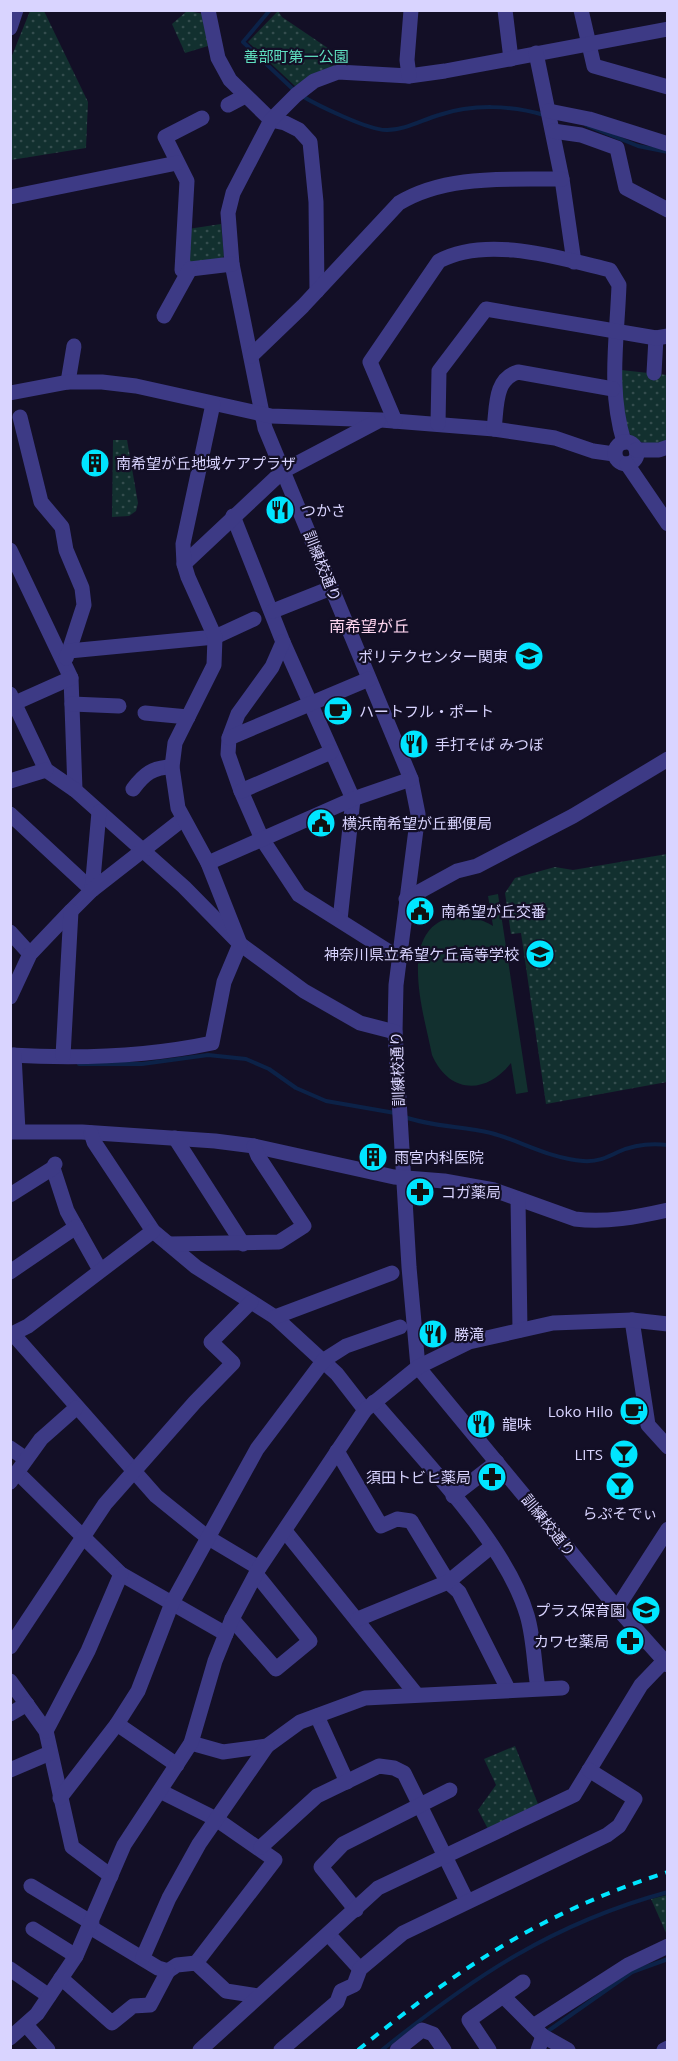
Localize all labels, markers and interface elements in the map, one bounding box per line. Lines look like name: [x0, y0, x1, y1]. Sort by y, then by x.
park label: 善部町第一公園: [243, 46, 349, 66]
building icon: 南希望が丘地域ケアプラザ: [79, 447, 111, 479]
place label: 南希望が丘地域ケアプラザ: [116, 453, 296, 473]
restaurant icon: つかさ: [264, 494, 296, 526]
place label: つかさ: [301, 500, 346, 520]
street label: 訓練校通り: [300, 527, 346, 605]
district label: 南希望が丘: [329, 615, 409, 637]
school or university icon: ポリテクセンター関東: [513, 640, 545, 672]
place label: ポリテクセンター関東: [358, 646, 508, 666]
cafe icon: ハートフル・ポート: [322, 695, 354, 727]
place label: ハートフル・ポート: [359, 701, 494, 721]
restaurant icon: 手打そば みつぼ: [398, 728, 430, 760]
place label: 手打そば みつぼ: [435, 734, 544, 754]
public building icon: 横浜南希望が丘郵便局: [305, 807, 337, 839]
place label: 横浜南希望が丘郵便局: [342, 813, 492, 833]
public building icon: 南希望が丘交番: [404, 895, 436, 927]
place label: 南希望が丘交番: [441, 901, 546, 921]
school or university icon: 神奈川県立希望ケ丘高等学校: [524, 938, 556, 970]
place label: 神奈川県立希望ケ丘高等学校: [324, 944, 519, 964]
street label: 訓練校通り: [386, 1031, 408, 1107]
building icon: 雨宮内科医院: [357, 1141, 389, 1173]
place label: 雨宮内科医院: [394, 1147, 484, 1167]
pharmacy icon: コガ薬局: [404, 1176, 436, 1208]
place label: コガ薬局: [441, 1182, 501, 1202]
restaurant icon: 勝滝: [417, 1318, 449, 1350]
place label: 勝滝: [454, 1324, 484, 1344]
cafe icon: Loko Hilo: [618, 1395, 650, 1427]
place label: Loko Hilo: [548, 1401, 613, 1421]
restaurant icon: 龍味: [465, 1408, 497, 1440]
place label: 龍味: [502, 1414, 532, 1434]
bar icon: LITS: [608, 1438, 640, 1470]
place label: LITS: [574, 1444, 603, 1464]
pharmacy icon: 須田トビヒ薬局: [476, 1461, 508, 1493]
place label: 須田トビヒ薬局: [366, 1467, 471, 1487]
bar icon: らぷそでぃ: [604, 1470, 636, 1502]
street label: 訓練校通り: [518, 1490, 580, 1560]
place label: らぷそでぃ: [582, 1503, 658, 1523]
school or university icon: プラス保育園: [630, 1594, 662, 1626]
place label: プラス保育園: [535, 1600, 625, 1620]
pharmacy icon: カワセ薬局: [614, 1625, 646, 1657]
place label: カワセ薬局: [534, 1631, 609, 1651]

